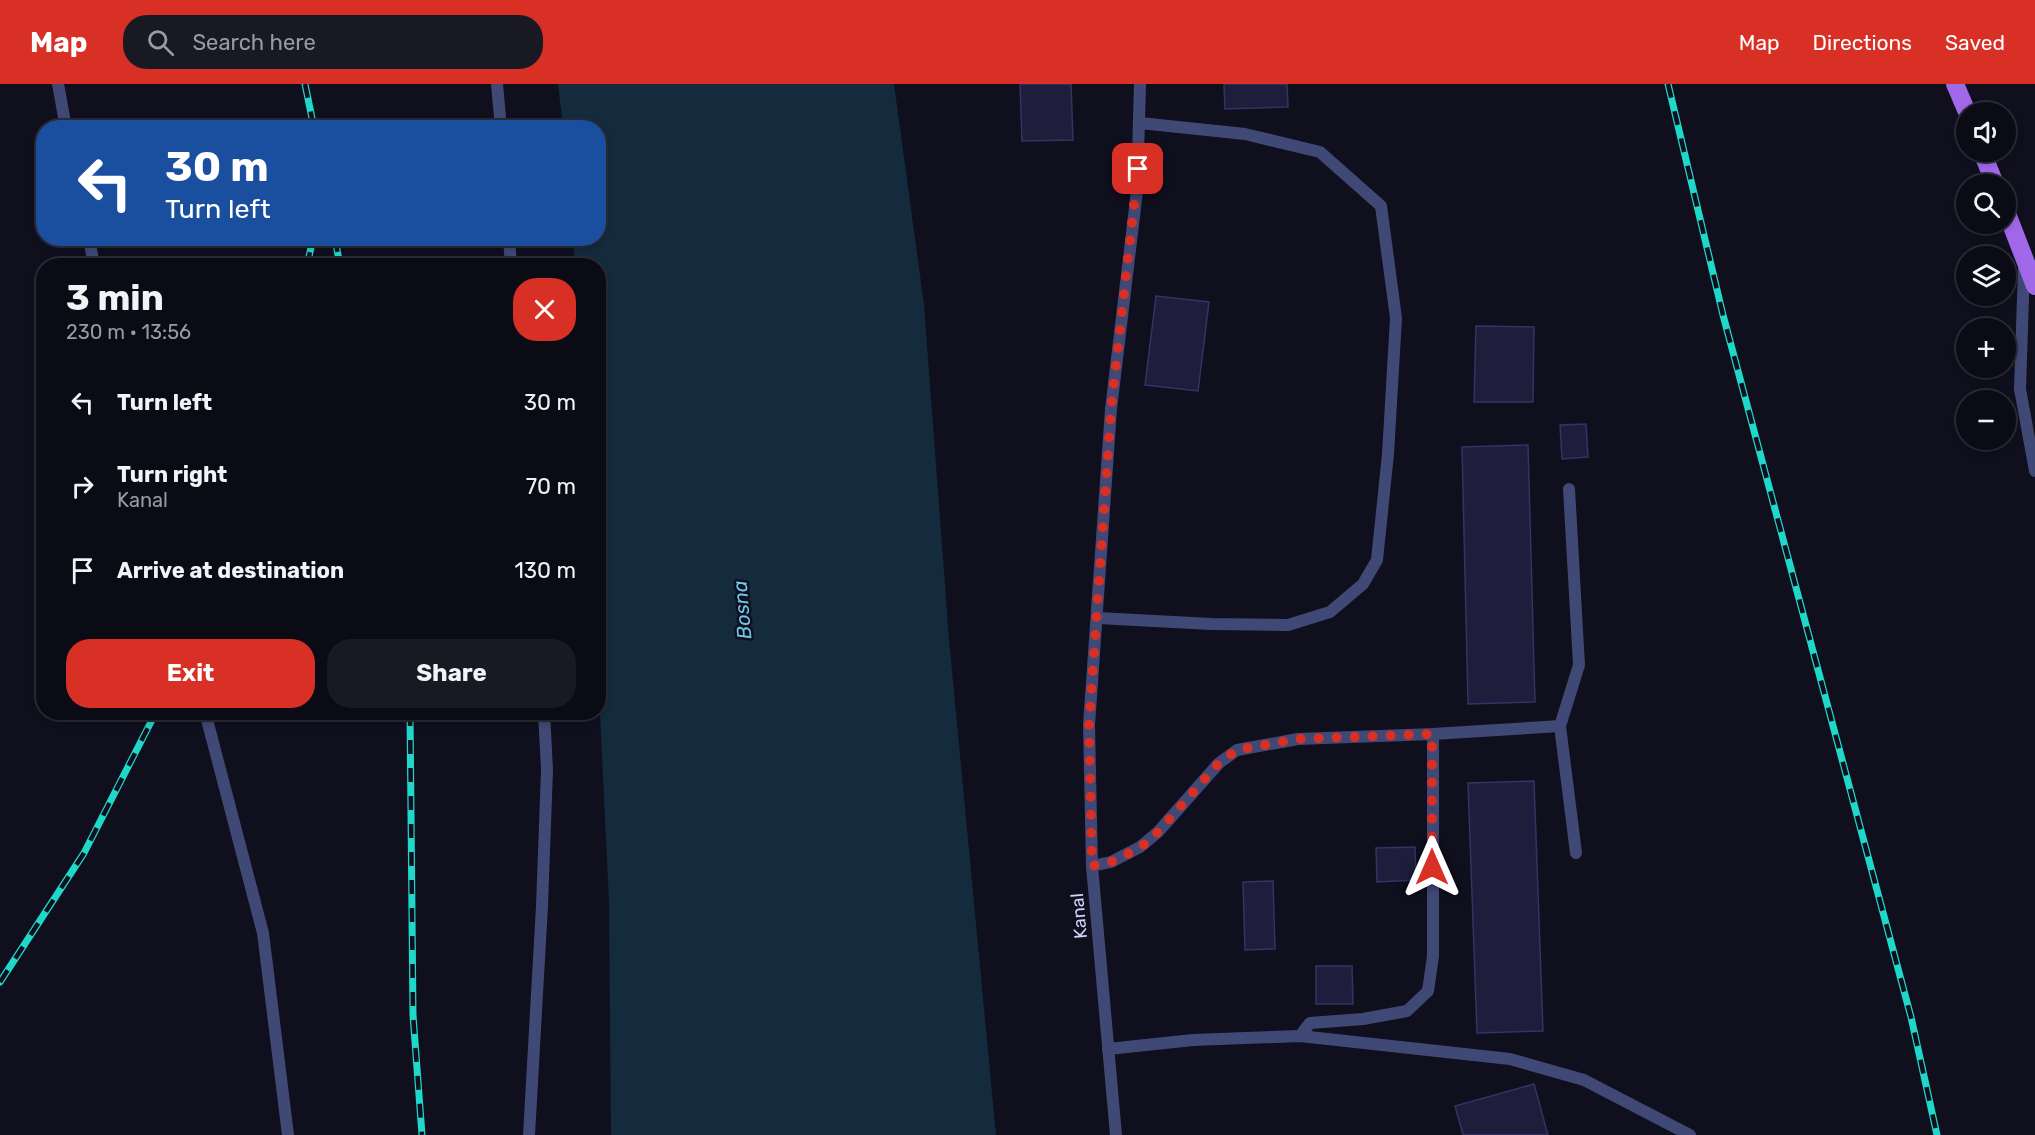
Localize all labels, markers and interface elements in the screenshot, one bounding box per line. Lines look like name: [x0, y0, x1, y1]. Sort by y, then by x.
search box: [123, 15, 543, 69]
text: Map: [30, 26, 87, 59]
icon: search: [144, 26, 177, 59]
text: Search here: [192, 29, 316, 56]
text: Map: [1739, 30, 1780, 55]
text: Directions: [1813, 30, 1912, 55]
text: Saved: [1945, 30, 2005, 55]
map controls: [1956, 102, 2016, 450]
button: sound: [1956, 102, 2016, 162]
text: 30 m: [165, 142, 269, 192]
pin: [1112, 143, 1163, 194]
icon: left: [66, 144, 144, 222]
icon: arrive: [1121, 152, 1154, 185]
button: search: [1956, 174, 2016, 234]
text: Turn left: [165, 193, 270, 225]
button: layers: [1956, 246, 2016, 306]
text: 3 min: [66, 276, 164, 319]
button: close: [513, 278, 576, 341]
button: +: [1956, 318, 2016, 378]
text: 230 m · 13:56: [66, 320, 191, 344]
icon: left: [66, 386, 99, 419]
text: Turn left: [117, 389, 212, 416]
text: 30 m: [524, 389, 576, 416]
button: −: [1956, 390, 2016, 450]
text: Turn right: [117, 461, 227, 488]
icon: right: [66, 470, 99, 503]
text: 70 m: [526, 473, 576, 500]
text: Kanal: [117, 488, 168, 512]
icon: arrive: [66, 554, 99, 587]
text: Arrive at destination: [117, 557, 344, 584]
text: 130 m: [514, 557, 576, 584]
water label: Bosna: [727, 579, 757, 640]
button: Exit: [66, 639, 315, 708]
button: Share: [327, 639, 576, 708]
position arrow: [1400, 835, 1464, 899]
street label: Kanal: [1066, 892, 1092, 940]

